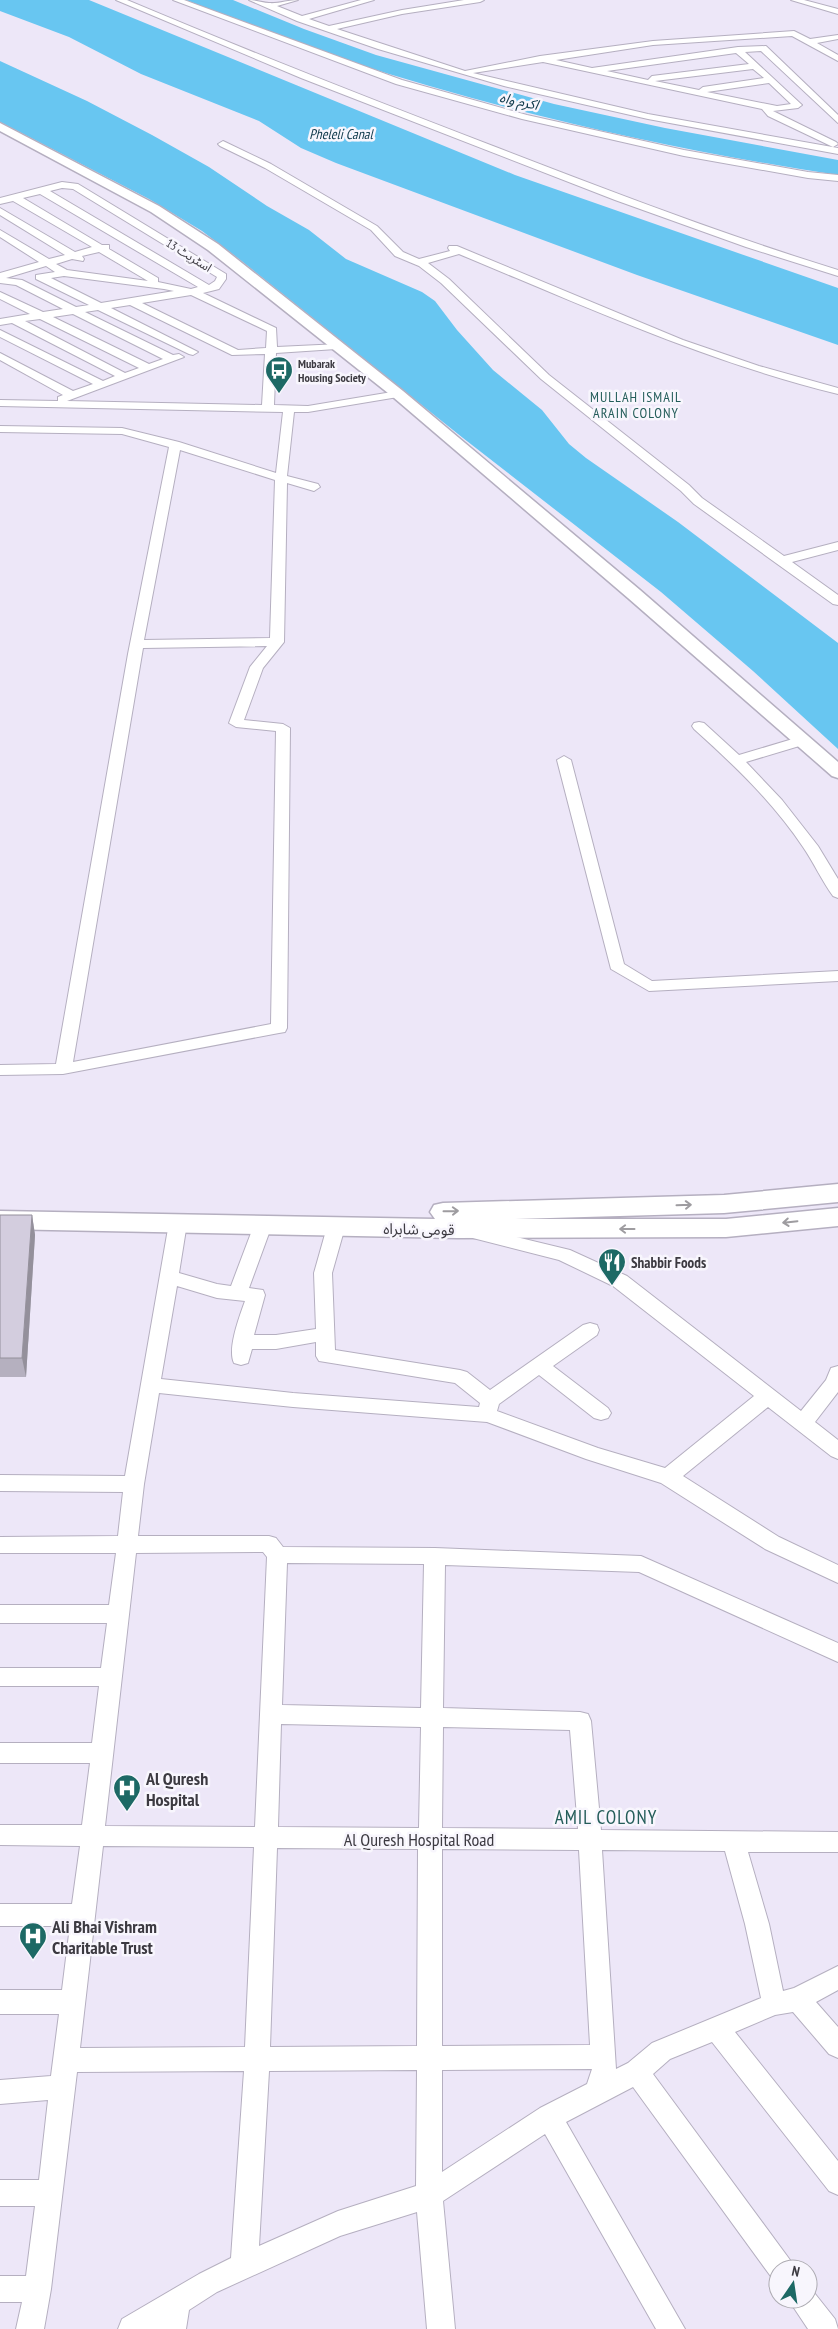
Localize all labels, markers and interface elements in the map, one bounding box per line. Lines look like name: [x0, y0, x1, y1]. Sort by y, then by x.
water label: اکرم واہ: [498, 88, 542, 116]
water label: Pheleli Canal: [309, 125, 374, 143]
street label: اسٹریٹ 13: [163, 235, 215, 275]
bus stop icon: Mubarak Housing Society: [264, 355, 294, 394]
place label: Mubarak Housing Society: [298, 356, 366, 385]
district label: MULLAH ISMAIL ARAIN COLONY: [590, 388, 682, 422]
one-way arrow: [675, 1200, 691, 1210]
one-way arrow: [443, 1207, 459, 1216]
one-way arrow: [782, 1217, 798, 1227]
street label: قومی شاہراہ: [383, 1219, 455, 1239]
one-way arrow: [620, 1224, 636, 1234]
restaurant icon: Shabbir Foods: [597, 1247, 627, 1286]
place label: Shabbir Foods: [631, 1253, 706, 1272]
place label: Al Quresh Hospital: [145, 1767, 208, 1811]
hospital icon: Al Quresh Hospital: [112, 1773, 142, 1812]
district label: AMIL COLONY: [555, 1805, 657, 1829]
street label: Al Quresh Hospital Road: [344, 1828, 494, 1851]
place label: Ali Bhai Vishram Charitable Trust: [51, 1915, 157, 1959]
hospital icon: Ali Bhai Vishram Charitable Trust: [18, 1921, 48, 1960]
north arrow: [768, 2259, 818, 2309]
text: N: [790, 2262, 802, 2281]

